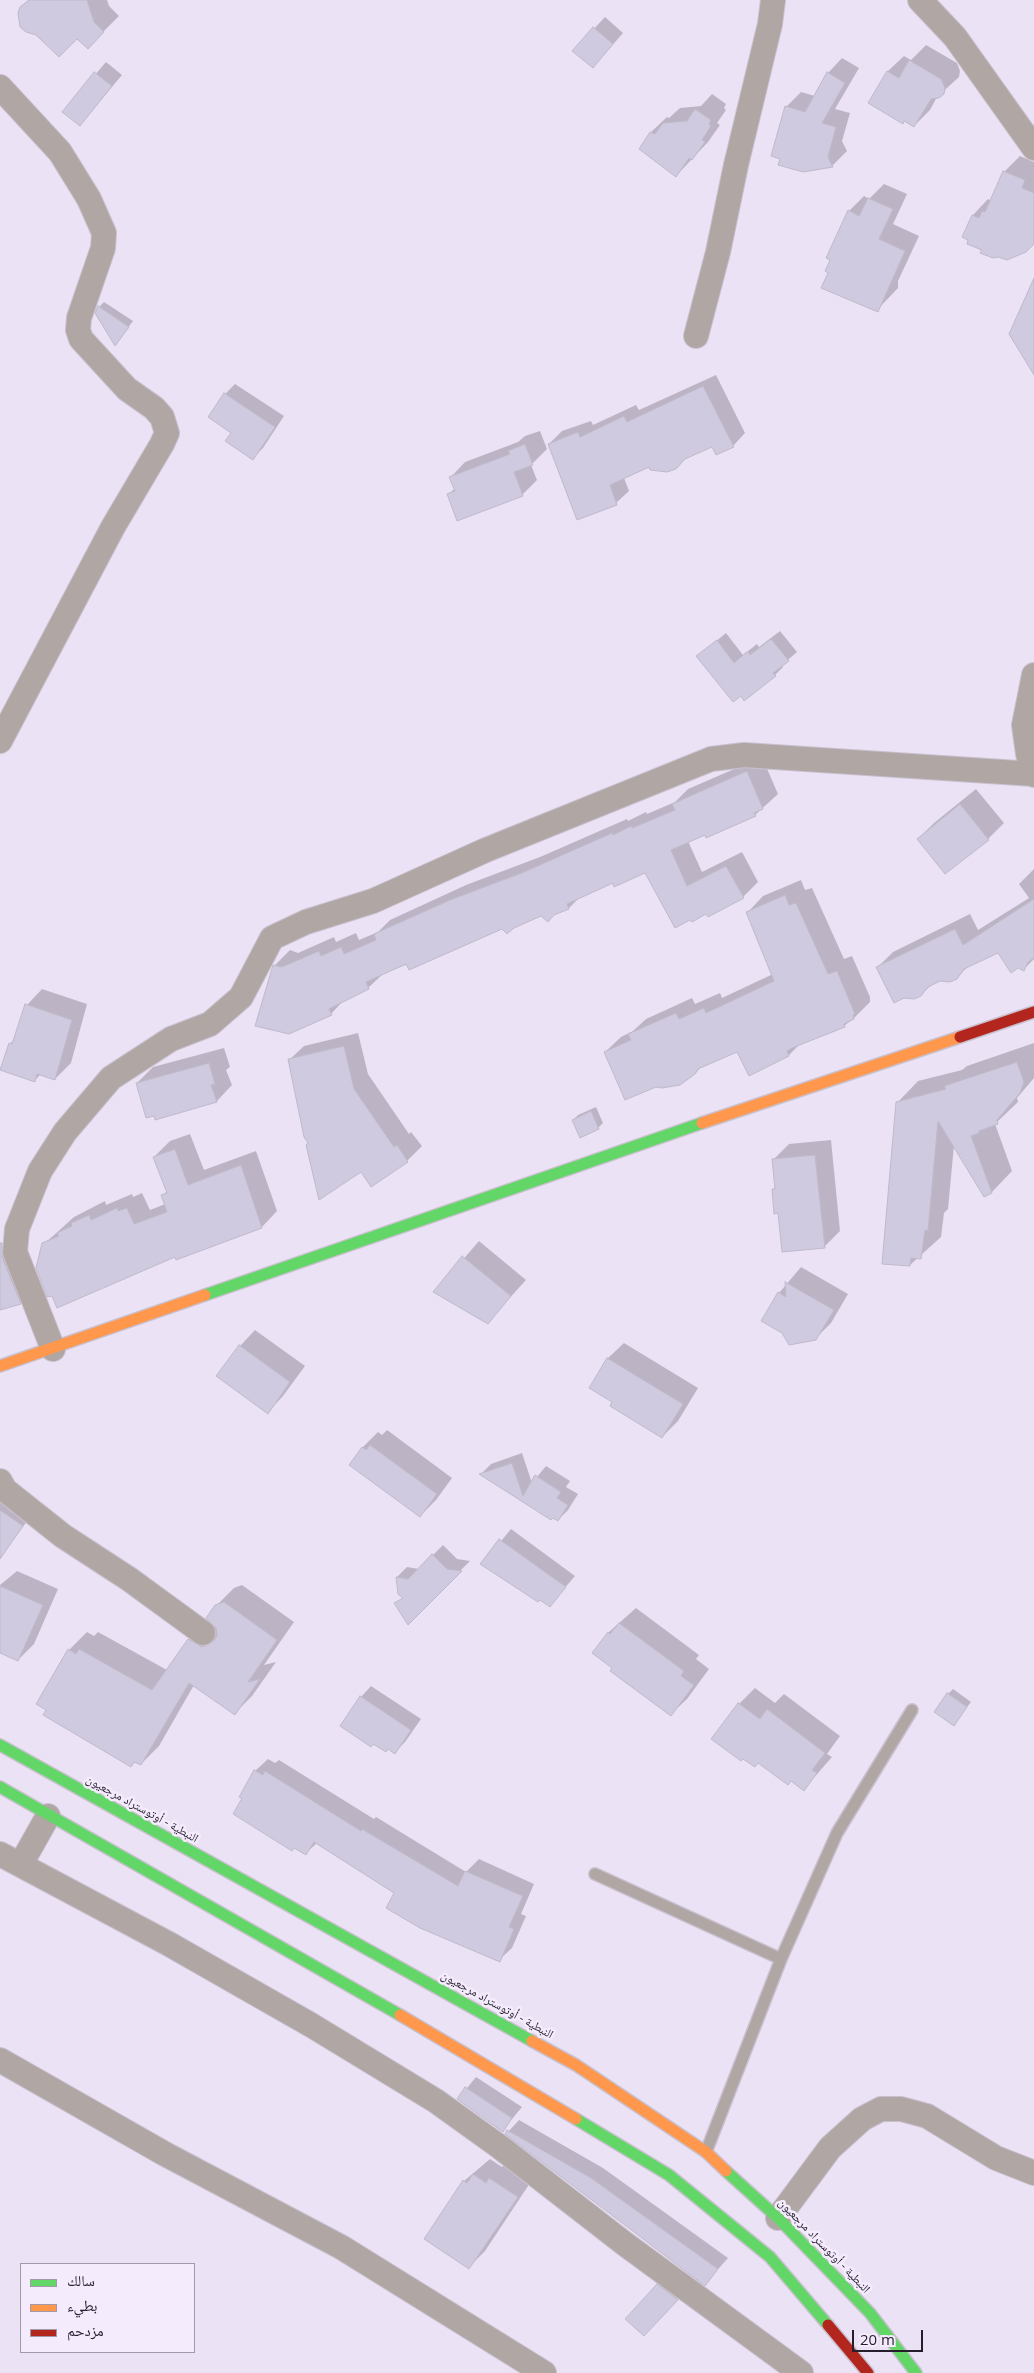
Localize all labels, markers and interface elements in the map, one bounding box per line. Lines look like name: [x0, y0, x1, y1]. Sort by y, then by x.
street label: النبطية - أوتوستراد مرجعيون: [83, 1772, 201, 1846]
street label: النبطية - أوتوستراد مرجعيون: [438, 1968, 556, 2042]
street label: النبطية - أوتوستراد مرجعيون: [775, 2196, 873, 2296]
legend: [20, 2263, 195, 2353]
text: سالك: [67, 2270, 95, 2290]
text: بطيء: [67, 2295, 97, 2315]
text: مزدحم: [67, 2320, 104, 2340]
scale bar: [854, 2320, 925, 2352]
text: 20 m: [860, 2329, 895, 2349]

